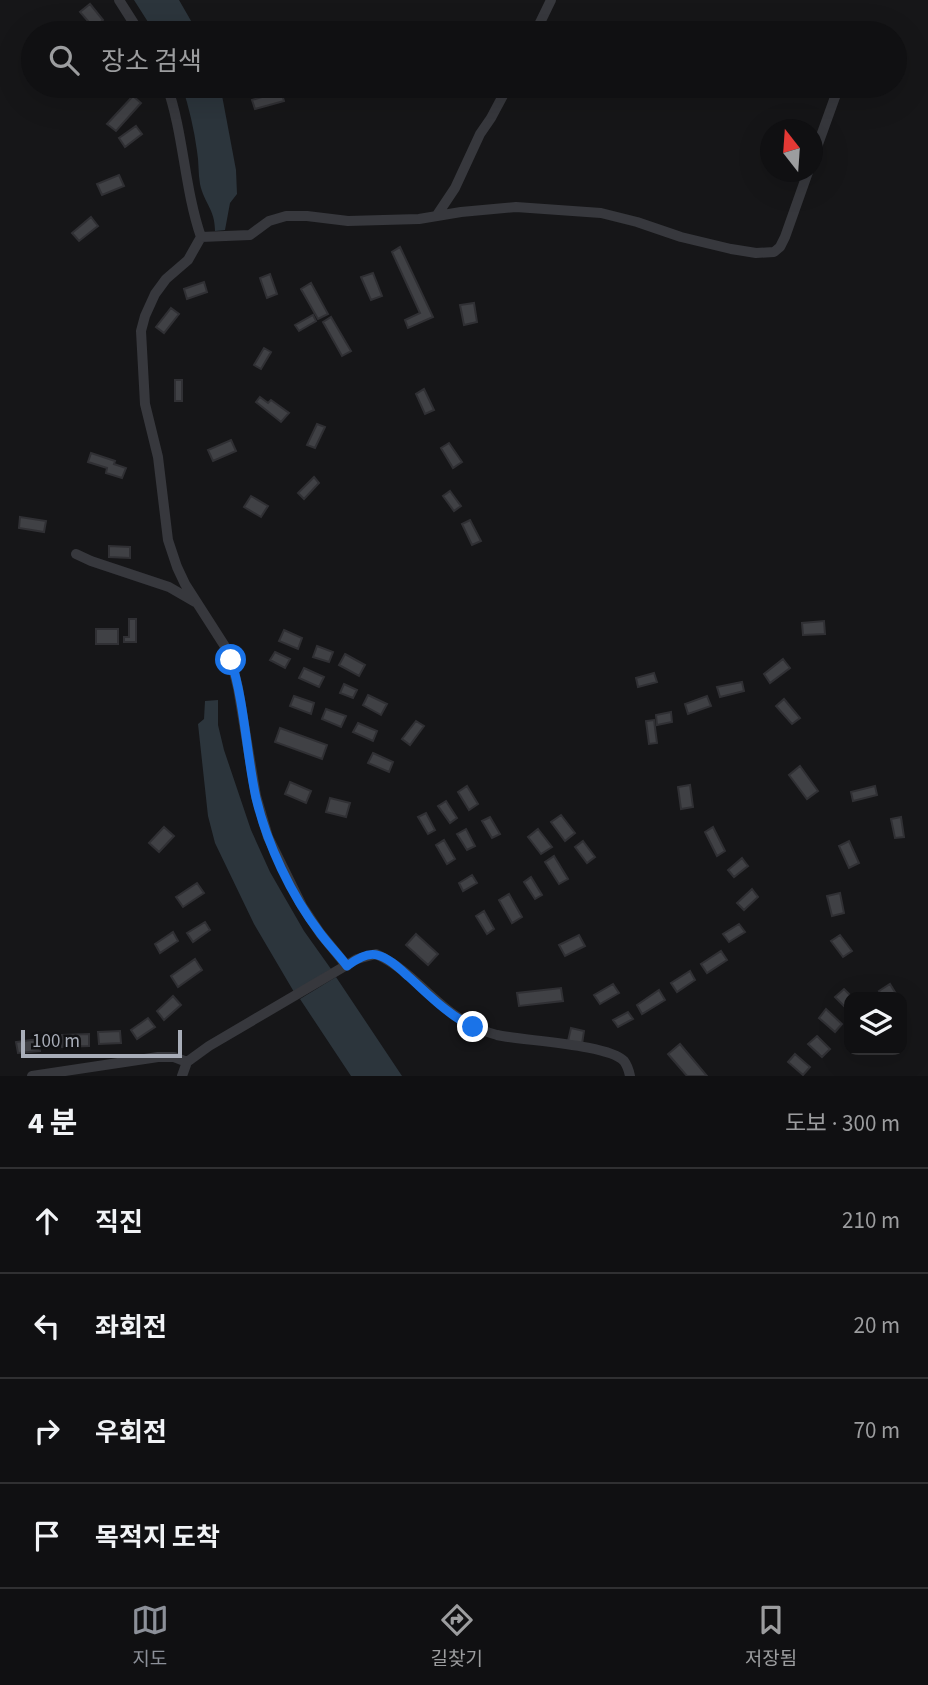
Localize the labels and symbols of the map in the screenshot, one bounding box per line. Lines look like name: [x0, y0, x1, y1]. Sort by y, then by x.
north arrow: [760, 119, 823, 182]
route start: [215, 644, 246, 675]
route end: [457, 1011, 488, 1042]
scale bar: [21, 1027, 182, 1059]

